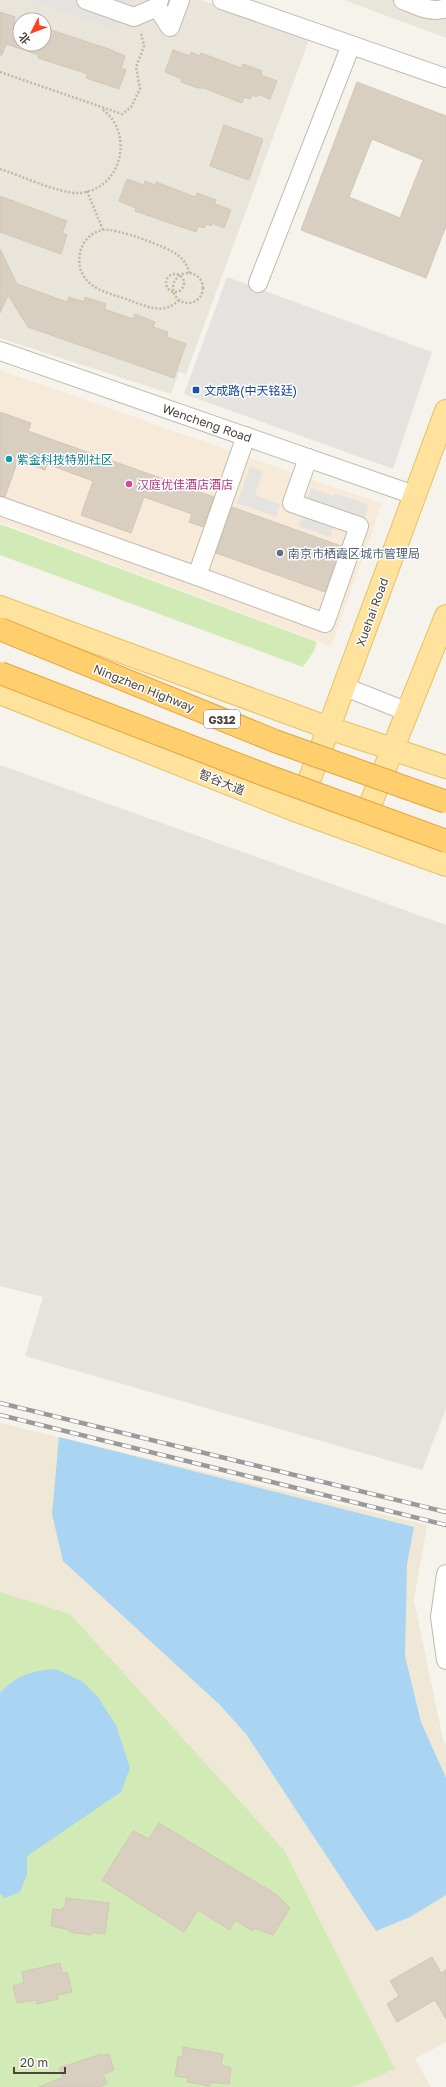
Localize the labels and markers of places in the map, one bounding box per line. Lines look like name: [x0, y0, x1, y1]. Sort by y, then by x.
place label: 文成路(中天铭廷): [204, 383, 297, 398]
marker: 文成路(中天铭廷): [191, 385, 201, 395]
place label: 紫金科技特别社区: [17, 452, 113, 467]
marker: 紫金科技特别社区: [4, 454, 14, 464]
place label: 汉庭优佳酒店酒店: [137, 477, 233, 492]
marker: 汉庭优佳酒店酒店: [124, 479, 134, 489]
place label: 南京市栖霞区城市管理局: [288, 546, 420, 561]
marker: 南京市栖霞区城市管理局: [275, 548, 285, 558]

